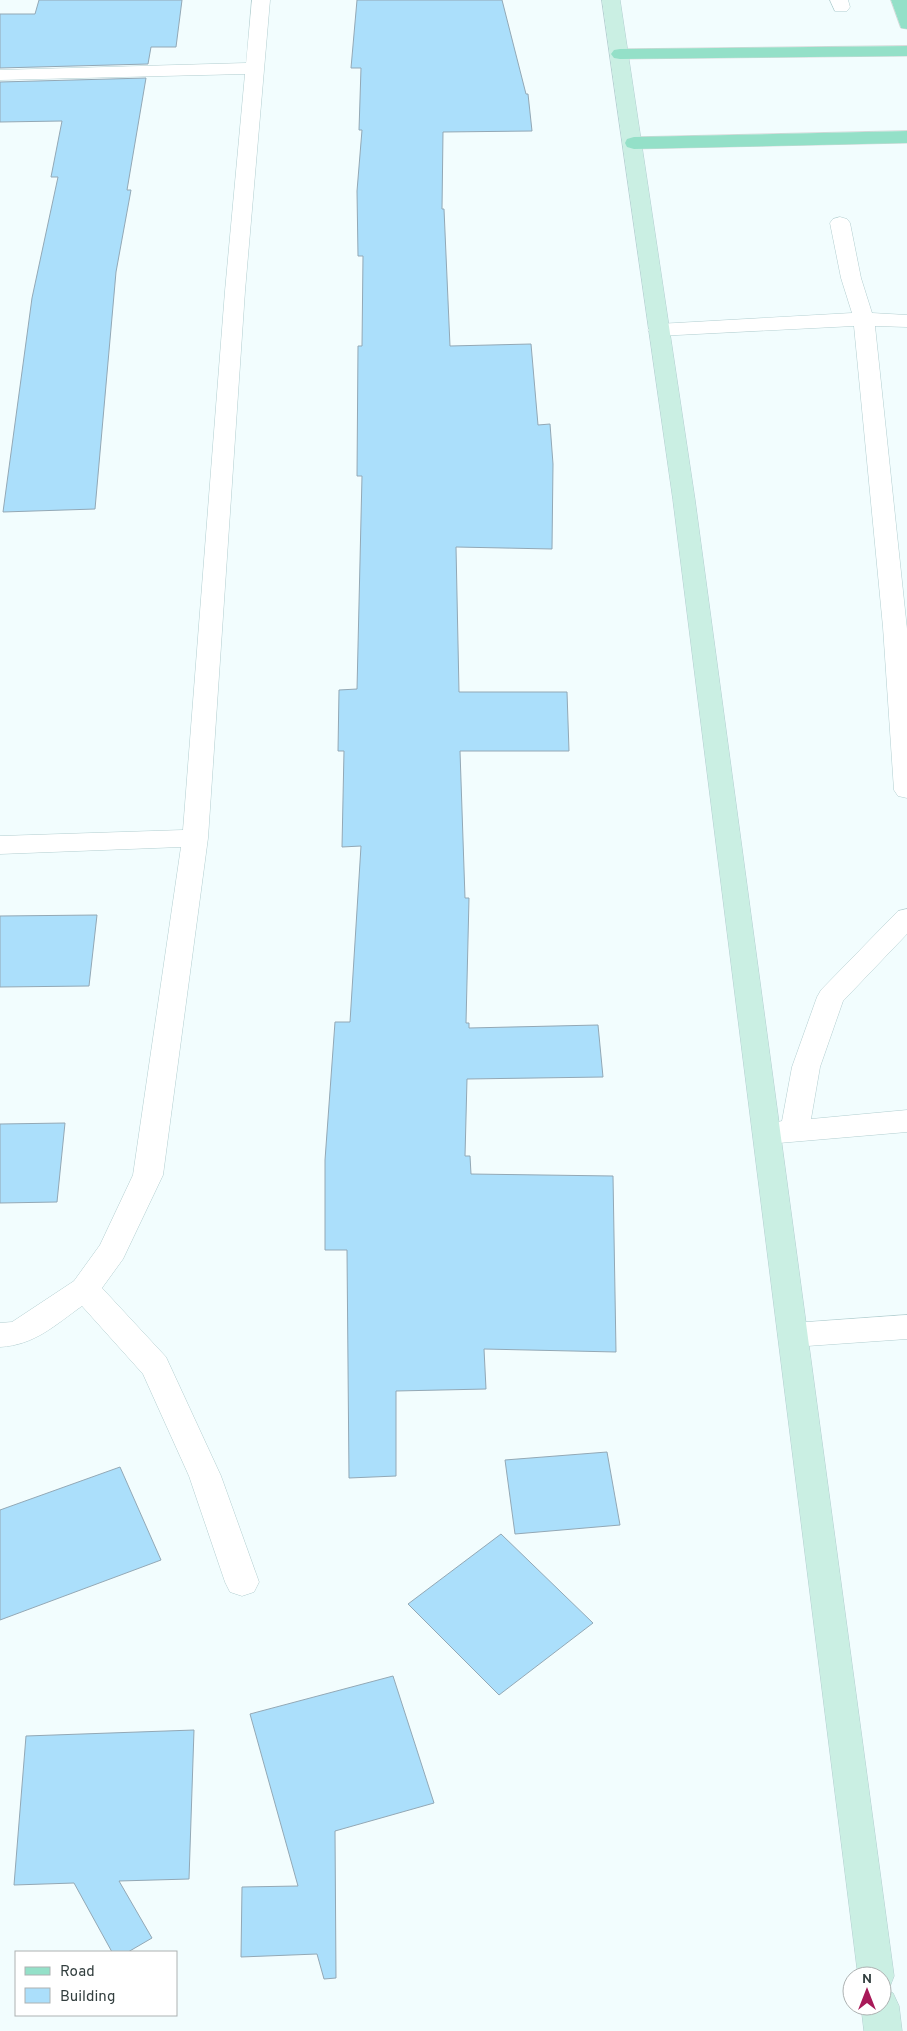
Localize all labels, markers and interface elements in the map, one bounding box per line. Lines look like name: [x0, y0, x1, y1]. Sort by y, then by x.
legend: [15, 1951, 178, 2016]
text: Road: [60, 1963, 95, 1982]
north arrow: [842, 1966, 892, 2016]
text: N: [862, 1971, 872, 1988]
text: Building: [60, 1988, 115, 2007]

